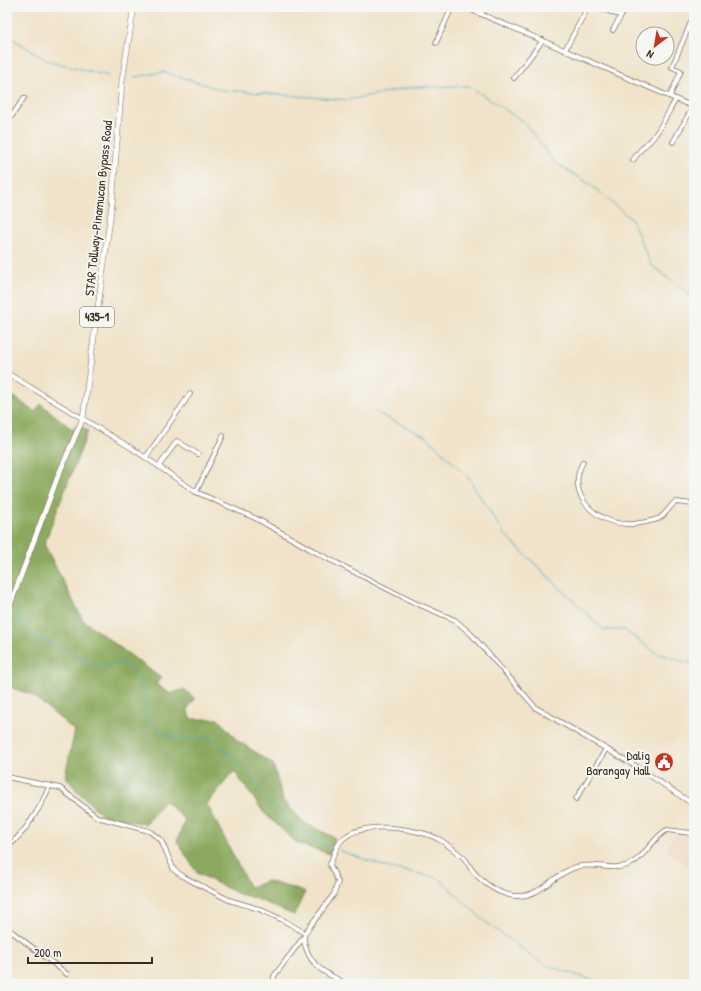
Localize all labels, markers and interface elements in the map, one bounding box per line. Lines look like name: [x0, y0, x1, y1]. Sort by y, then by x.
north arrow: [635, 26, 675, 66]
text: N: [644, 47, 656, 62]
street label: STAR Tollway-Pinamucan Bypass Road: [80, 119, 116, 297]
road number: 435-1: [80, 307, 114, 327]
place label: Dalig Barangay Hall: [586, 746, 650, 779]
public building icon: Dalig Barangay Hall: [653, 751, 675, 773]
scale bar: [28, 939, 152, 965]
text: 200 m: [34, 944, 61, 961]

